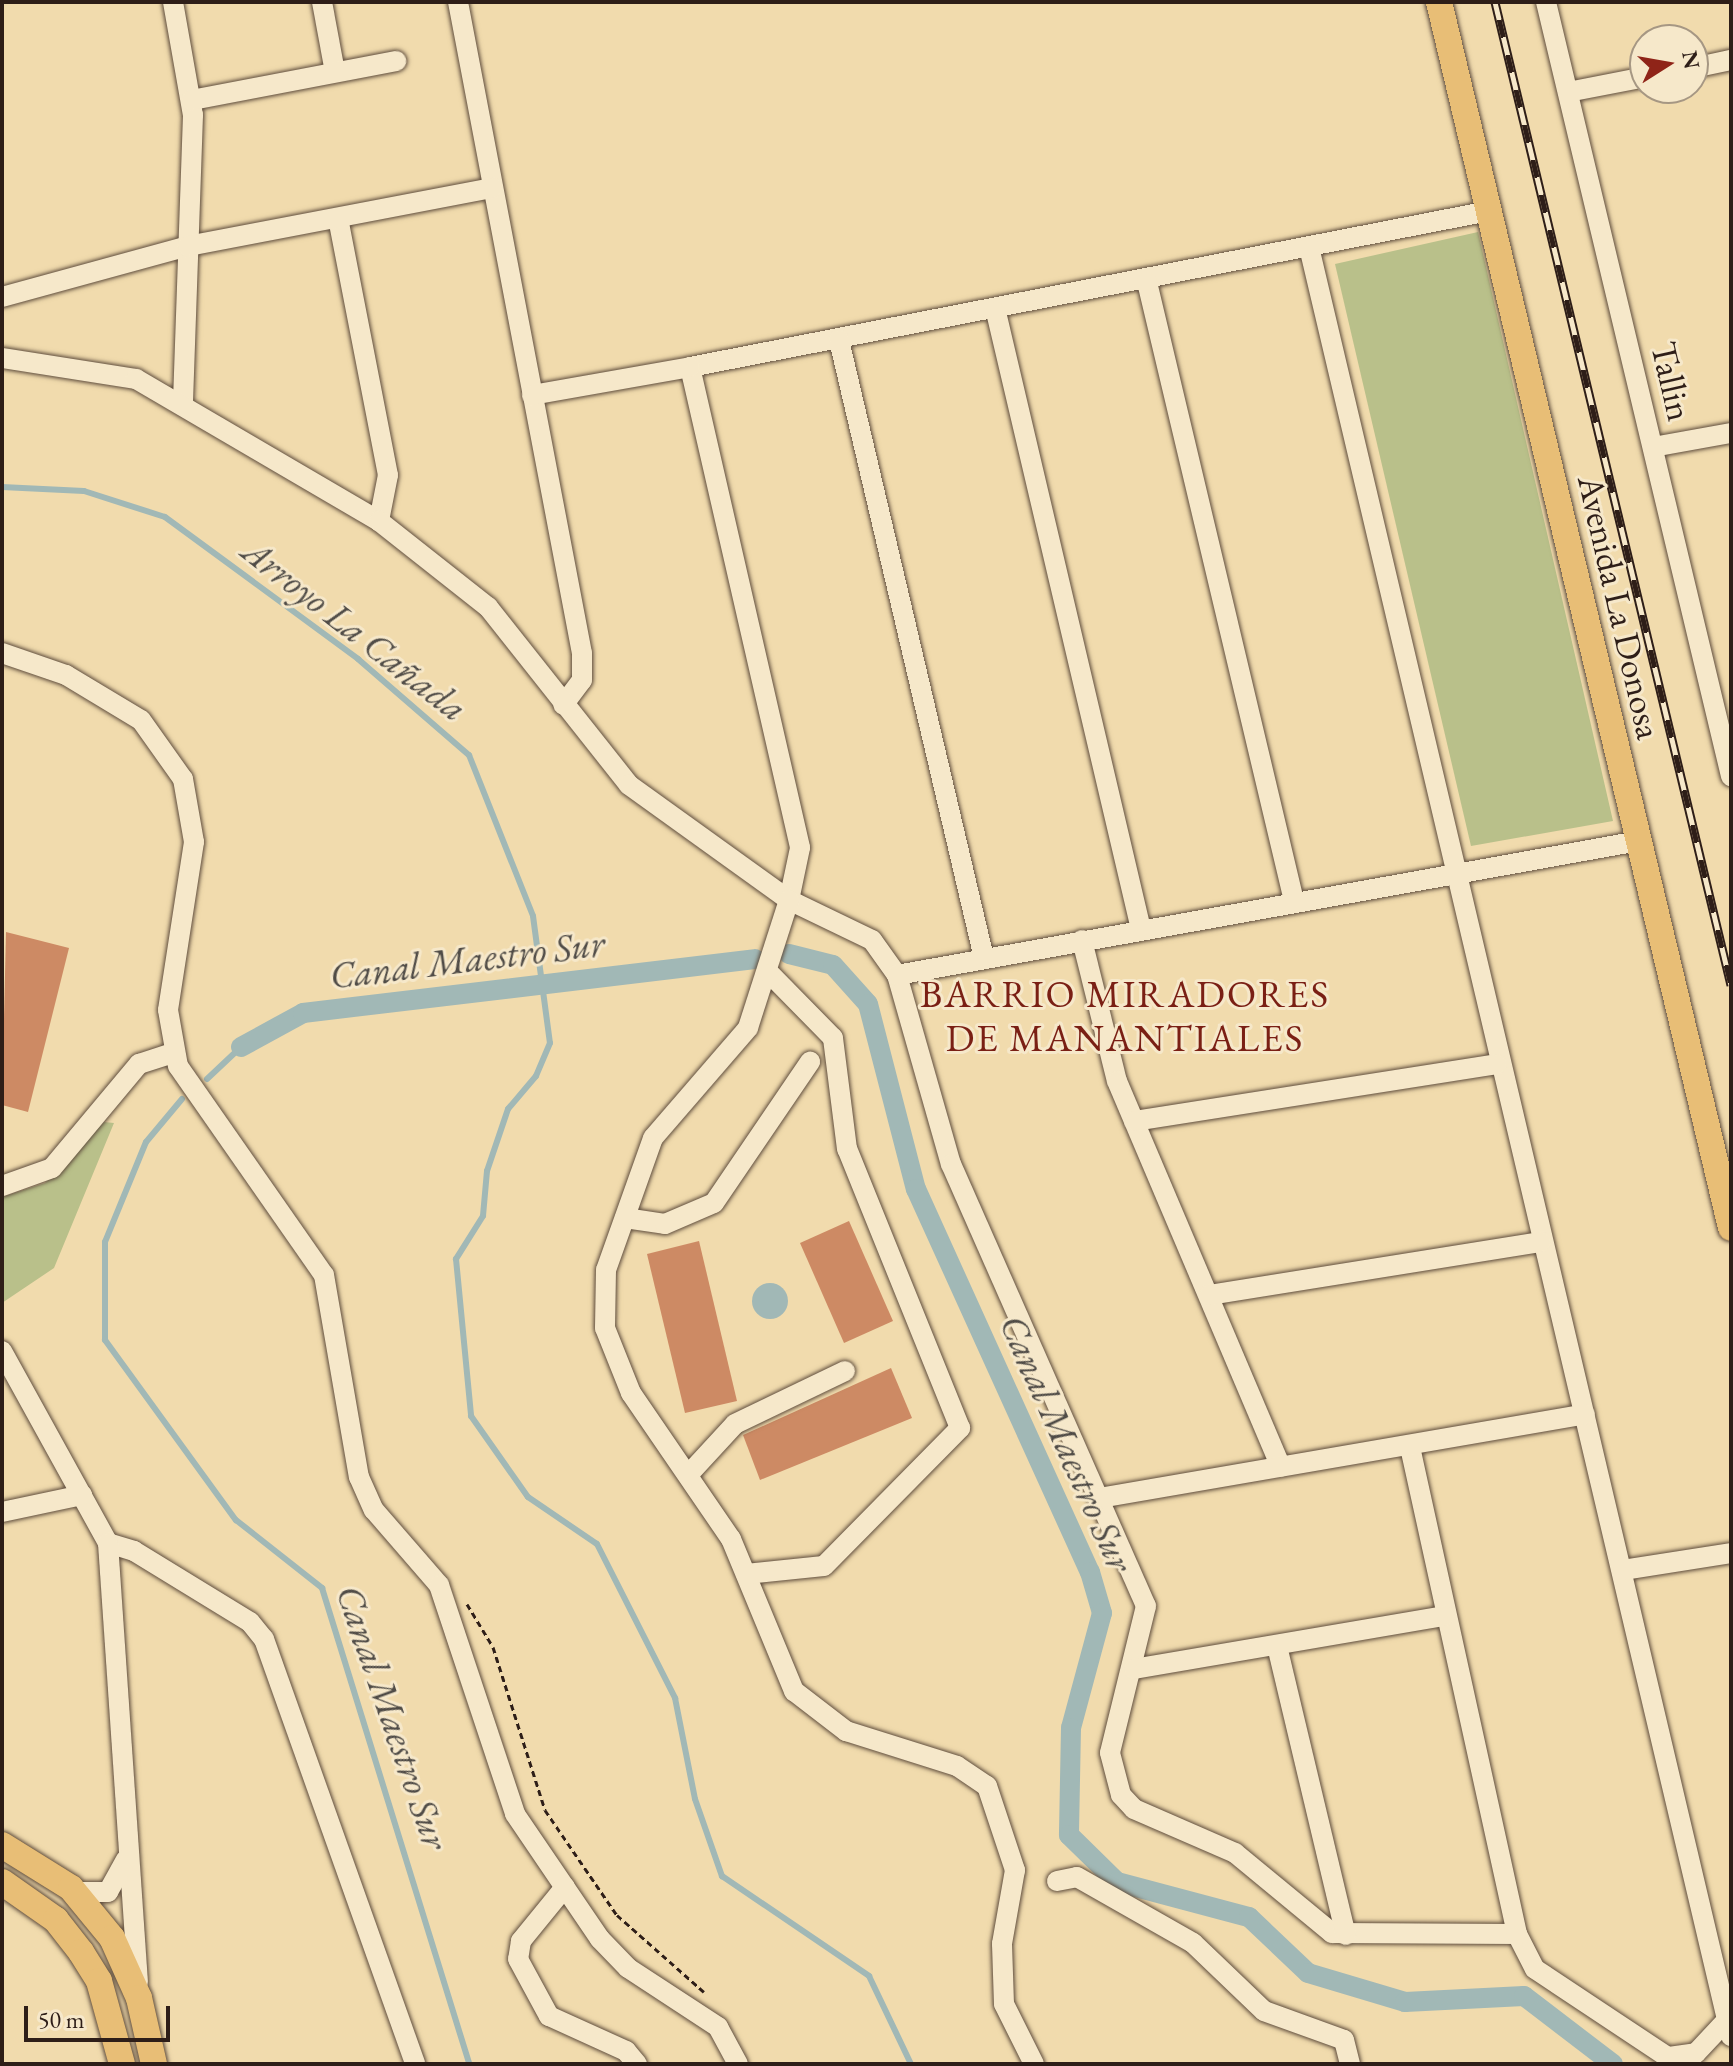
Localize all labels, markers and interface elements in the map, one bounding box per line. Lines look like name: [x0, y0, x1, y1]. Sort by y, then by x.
north arrow: [1629, 24, 1709, 104]
text: N: [1675, 48, 1707, 71]
street label: Tallin: [1642, 337, 1702, 425]
street label: Avenida La Donosa: [1569, 471, 1671, 743]
water label: Arroyo La Cañada: [234, 527, 476, 731]
water label: Canal Maestro Sur: [327, 920, 607, 998]
district label: BARRIO MIRADORES DE MANANTIALES: [920, 971, 1330, 1060]
water label: Canal Maestro Sur: [990, 1307, 1144, 1579]
water label: Canal Maestro Sur: [326, 1579, 460, 1855]
scale bar: [28, 1990, 174, 2040]
text: 50 m: [38, 2004, 85, 2035]

